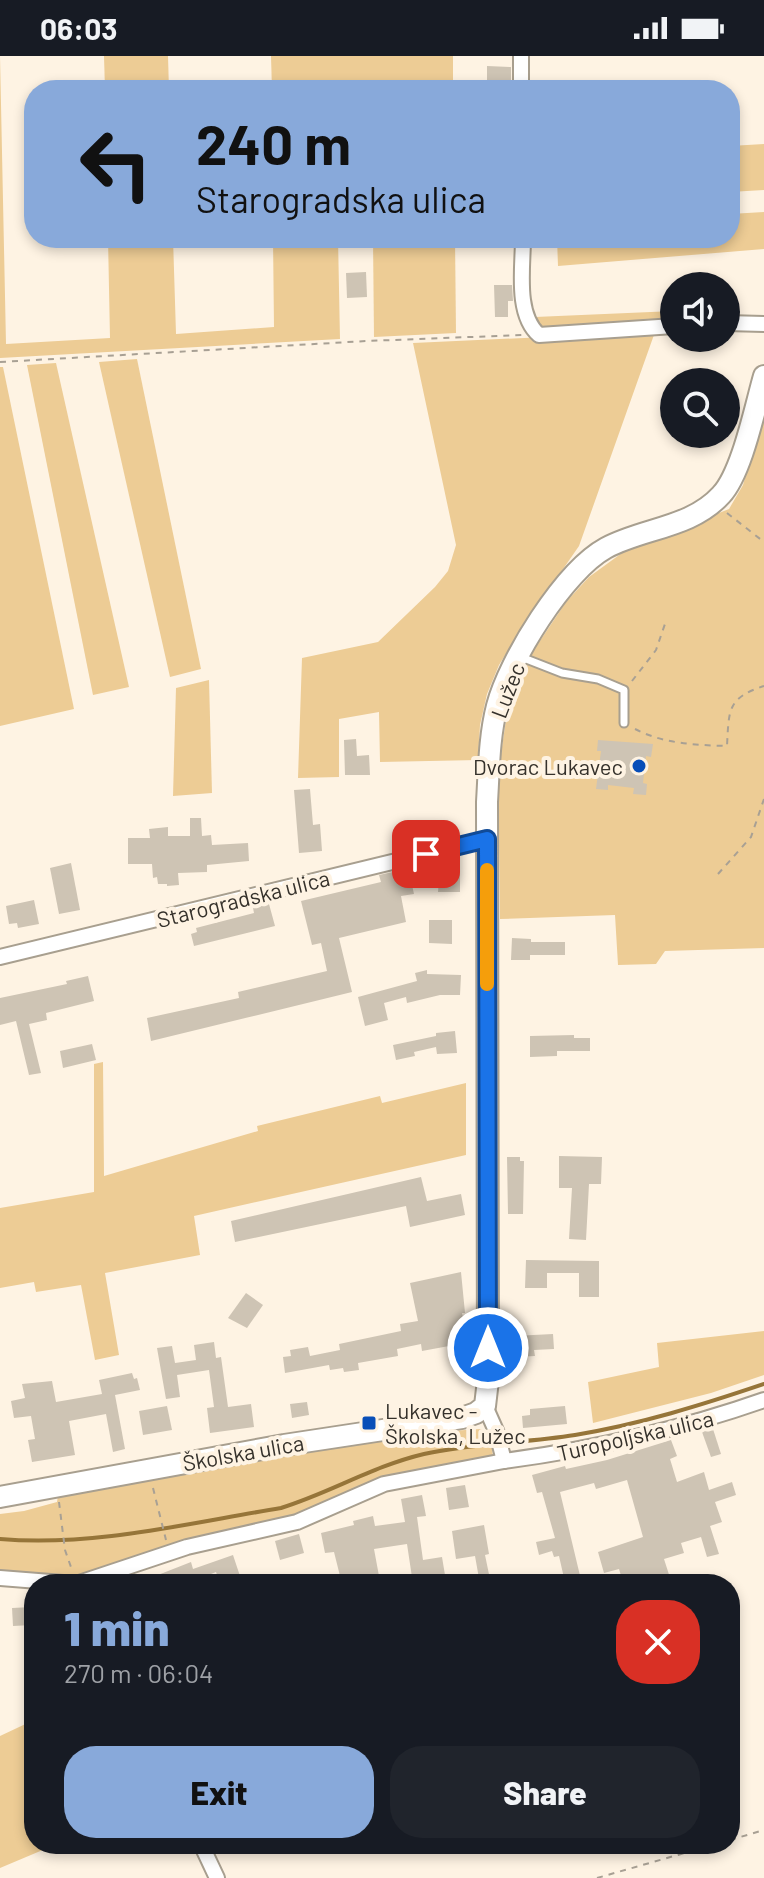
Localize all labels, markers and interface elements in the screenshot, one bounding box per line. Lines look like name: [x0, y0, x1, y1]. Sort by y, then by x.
text: 06:03: [40, 10, 117, 46]
text: 240 m: [196, 109, 351, 176]
icon: left: [64, 112, 168, 216]
text: Starogradska ulica: [196, 177, 486, 220]
map controls: [660, 272, 740, 448]
button: sound: [660, 272, 740, 352]
button: search: [660, 368, 740, 448]
street label: Lužec: [485, 659, 529, 721]
place label: Dvorac Lukavec: [473, 753, 623, 779]
marker: Dvorac Lukavec: [630, 757, 648, 775]
pin: [392, 820, 460, 888]
icon: arrive: [404, 832, 448, 876]
street label: Starogradska ulica: [154, 864, 332, 932]
position arrow: [446, 1306, 530, 1390]
place label: Lukavec - Školska, Lužec: [385, 1397, 526, 1448]
street label: Turopoljska ulica: [554, 1404, 716, 1466]
marker: Lukavec - Školska, Lužec: [360, 1414, 378, 1432]
street label: Školska ulica: [180, 1429, 306, 1475]
text: 1 min: [64, 1598, 170, 1656]
button: close: [616, 1600, 700, 1684]
text: 270 m · 06:04: [64, 1657, 213, 1688]
button: Exit: [64, 1746, 374, 1838]
button: Share: [390, 1746, 700, 1838]

